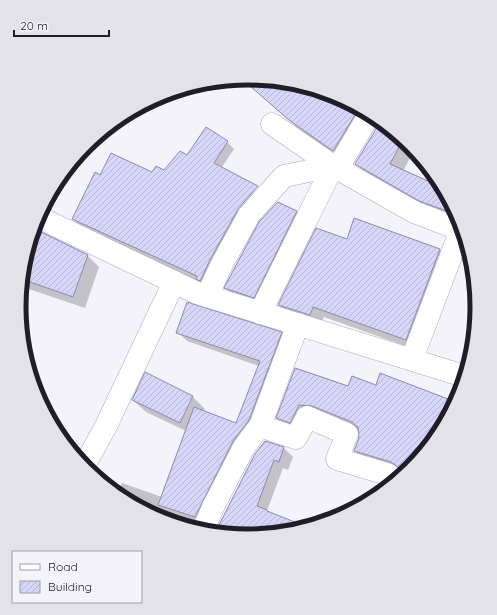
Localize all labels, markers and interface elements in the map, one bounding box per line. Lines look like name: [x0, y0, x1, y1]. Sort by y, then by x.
scale bar: [14, 12, 109, 38]
text: 20 m: [20, 18, 48, 33]
legend: [12, 551, 142, 603]
text: Road: [48, 559, 78, 574]
text: Building: [48, 579, 92, 594]

